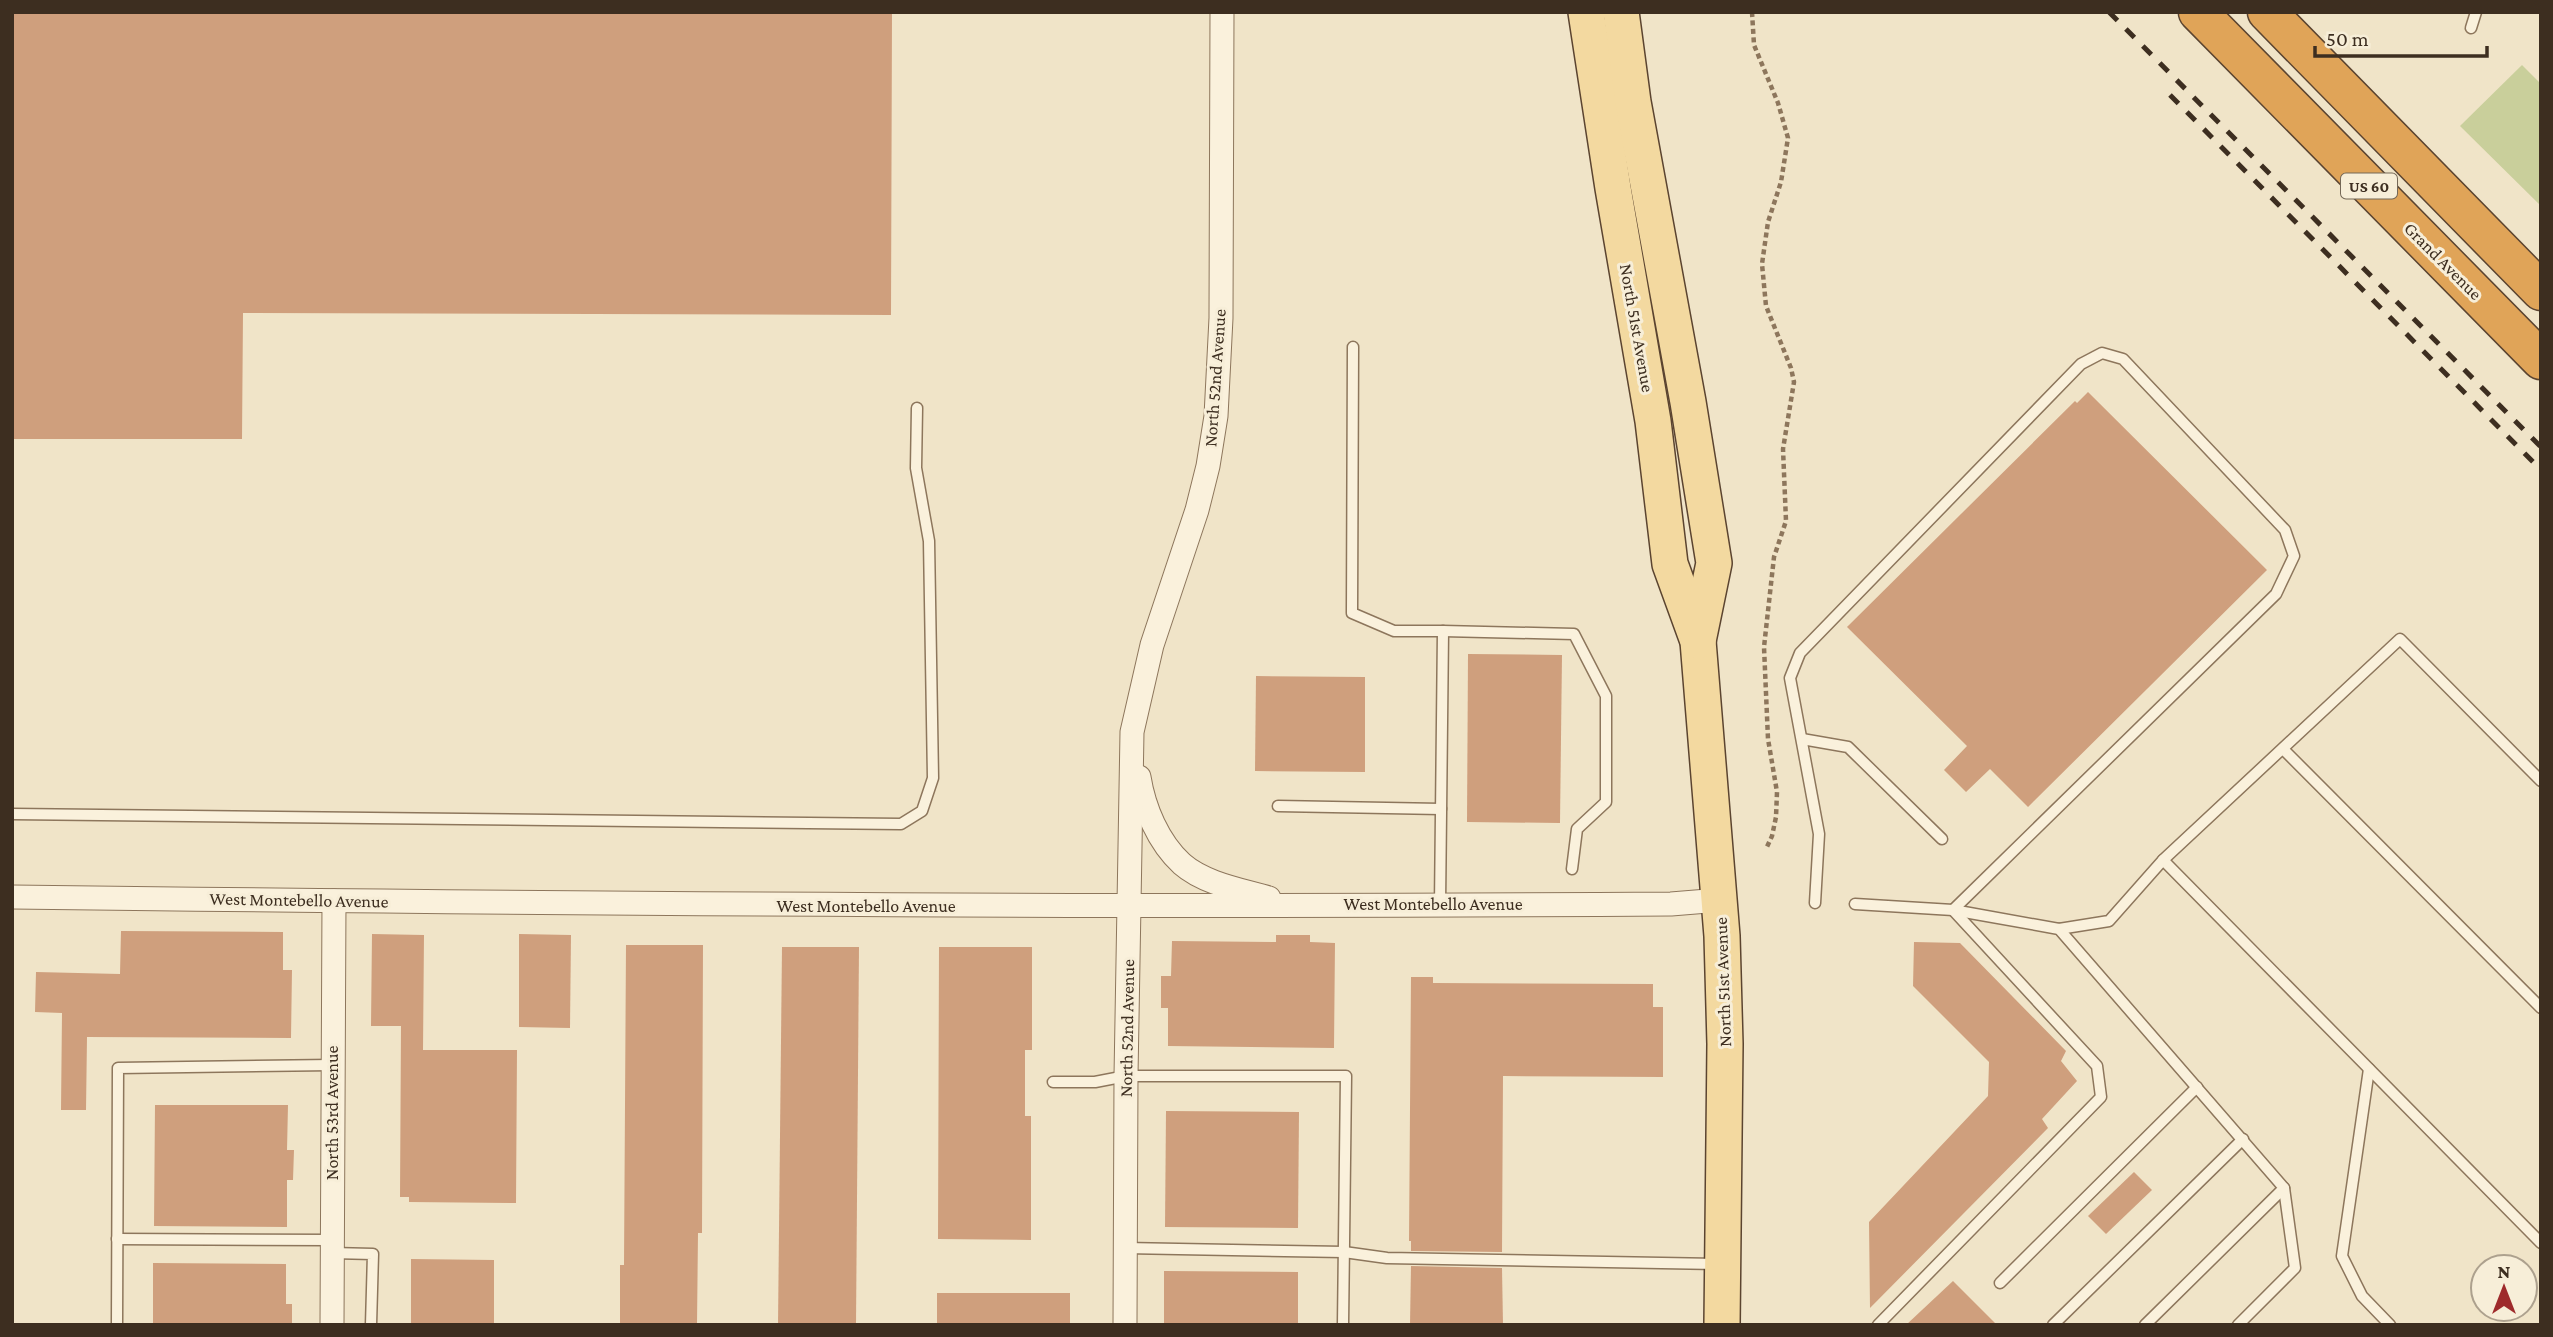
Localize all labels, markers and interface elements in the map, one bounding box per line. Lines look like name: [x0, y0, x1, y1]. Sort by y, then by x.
scale bar: [2315, 14, 2486, 58]
text: 50 m: [2326, 27, 2369, 51]
road number: US 60: [2341, 174, 2397, 198]
street label: Grand Avenue: [2400, 218, 2486, 304]
street label: North 51st Avenue: [1616, 262, 1658, 394]
street label: North 52nd Avenue: [1200, 308, 1230, 448]
street label: West Montebello Avenue: [209, 888, 389, 912]
street label: West Montebello Avenue: [1343, 894, 1523, 914]
street label: West Montebello Avenue: [776, 896, 956, 916]
street label: North 51st Avenue: [1711, 917, 1735, 1047]
street label: North 52nd Avenue: [1116, 959, 1138, 1097]
street label: North 53rd Avenue: [322, 1046, 342, 1180]
north arrow: [2469, 1253, 2539, 1323]
text: N: [2498, 1261, 2511, 1282]

